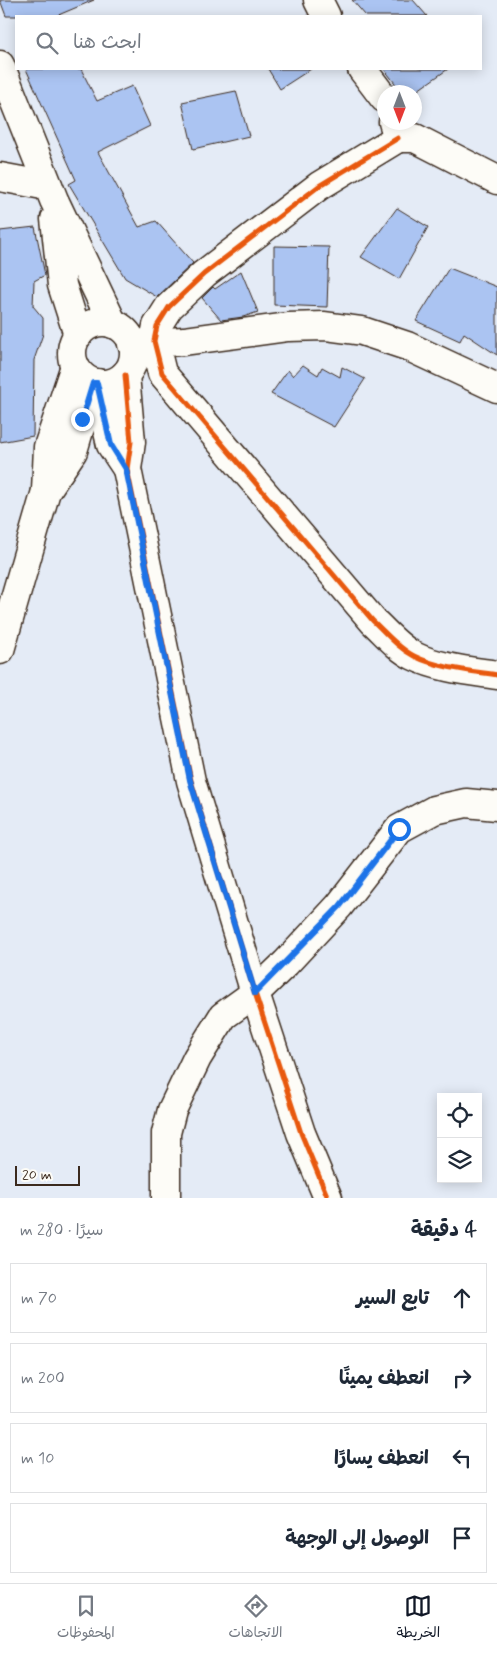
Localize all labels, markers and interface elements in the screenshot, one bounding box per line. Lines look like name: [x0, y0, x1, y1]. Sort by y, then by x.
search box: [15, 15, 482, 70]
icon: search: [33, 29, 61, 57]
text: ابحث هنا: [73, 30, 142, 55]
north arrow: [377, 85, 422, 130]
route end: [71, 408, 94, 431]
route start: [388, 818, 411, 841]
map controls: [437, 1093, 482, 1183]
button: locate: [437, 1093, 482, 1138]
button: layers: [437, 1138, 482, 1183]
scale bar: [15, 1163, 80, 1186]
text: 20 m: [22, 1166, 52, 1184]
text: 4 دقيقة: [411, 1216, 477, 1244]
text: سيرًا · 280 m: [20, 1220, 103, 1241]
icon: ahead: [448, 1284, 476, 1312]
text: تابع السير: [356, 1286, 429, 1311]
text: 70 m: [21, 1288, 57, 1309]
icon: right: [448, 1364, 476, 1392]
text: انعطف يمينًا: [339, 1366, 429, 1391]
text: 200 m: [21, 1368, 65, 1389]
icon: left: [448, 1444, 476, 1472]
text: انعطف يسارًا: [334, 1446, 429, 1471]
text: 10 m: [21, 1448, 54, 1469]
icon: arrive: [448, 1524, 476, 1552]
text: الوصول إلى الوجهة: [285, 1526, 429, 1551]
tab: المحفوظات: [57, 1592, 115, 1645]
tab: الاتجاهات: [228, 1592, 283, 1645]
tab: الخريطة: [396, 1592, 440, 1645]

